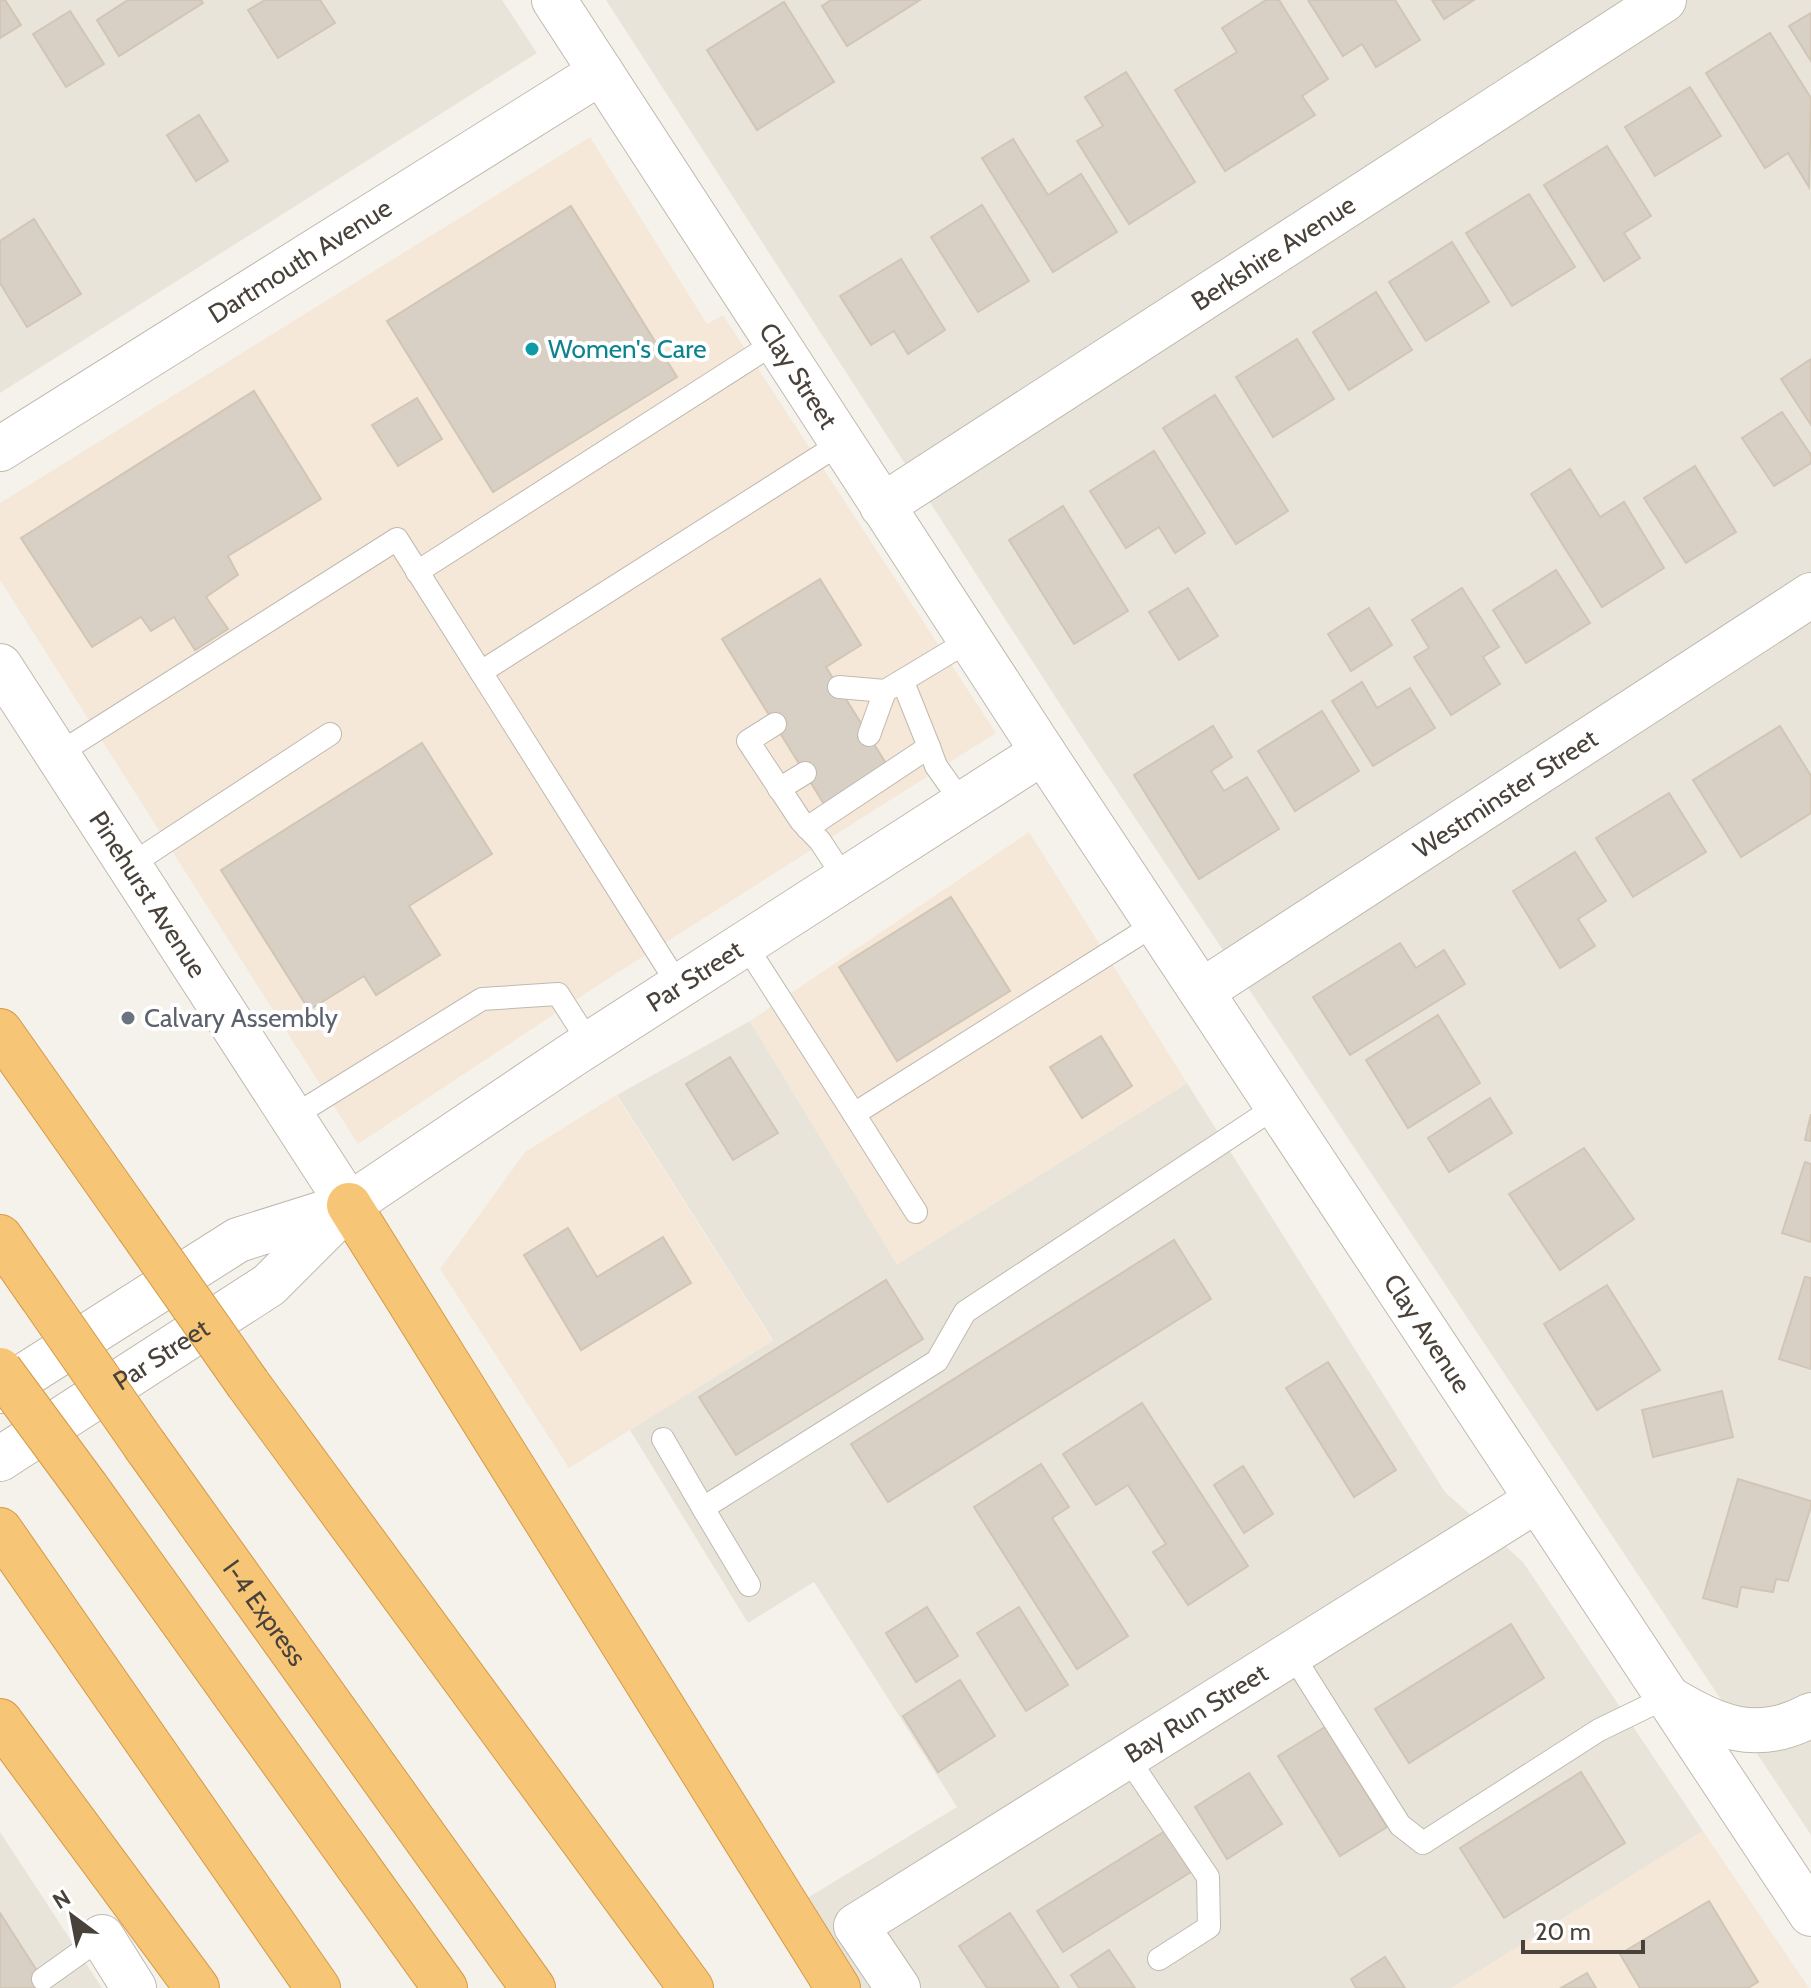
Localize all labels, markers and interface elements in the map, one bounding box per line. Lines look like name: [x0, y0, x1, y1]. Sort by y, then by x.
street label: Berkshire Avenue: [1185, 188, 1361, 318]
street label: Dartmouth Avenue: [202, 192, 397, 330]
street label: Clay Street: [752, 317, 844, 435]
place label: Women's Care: [548, 333, 707, 365]
marker: Women's Care: [523, 340, 541, 358]
street label: Westminster Street: [1407, 722, 1604, 865]
street label: Pinehurst Avenue: [82, 805, 213, 984]
street label: Par Street: [641, 933, 749, 1019]
place label: Calvary Assembly: [144, 1002, 338, 1034]
marker: Calvary Assembly: [119, 1009, 137, 1027]
street label: Clay Avenue: [1377, 1268, 1478, 1399]
street label: Par Street: [107, 1312, 215, 1397]
street label: I-4 Express: [216, 1554, 313, 1672]
street label: Bay Run Street: [1119, 1656, 1274, 1770]
north arrow: [32, 1876, 112, 1956]
text: N: [48, 1884, 75, 1915]
scale bar: [1523, 1904, 1643, 1954]
text: 20 m: [1535, 1917, 1591, 1946]

